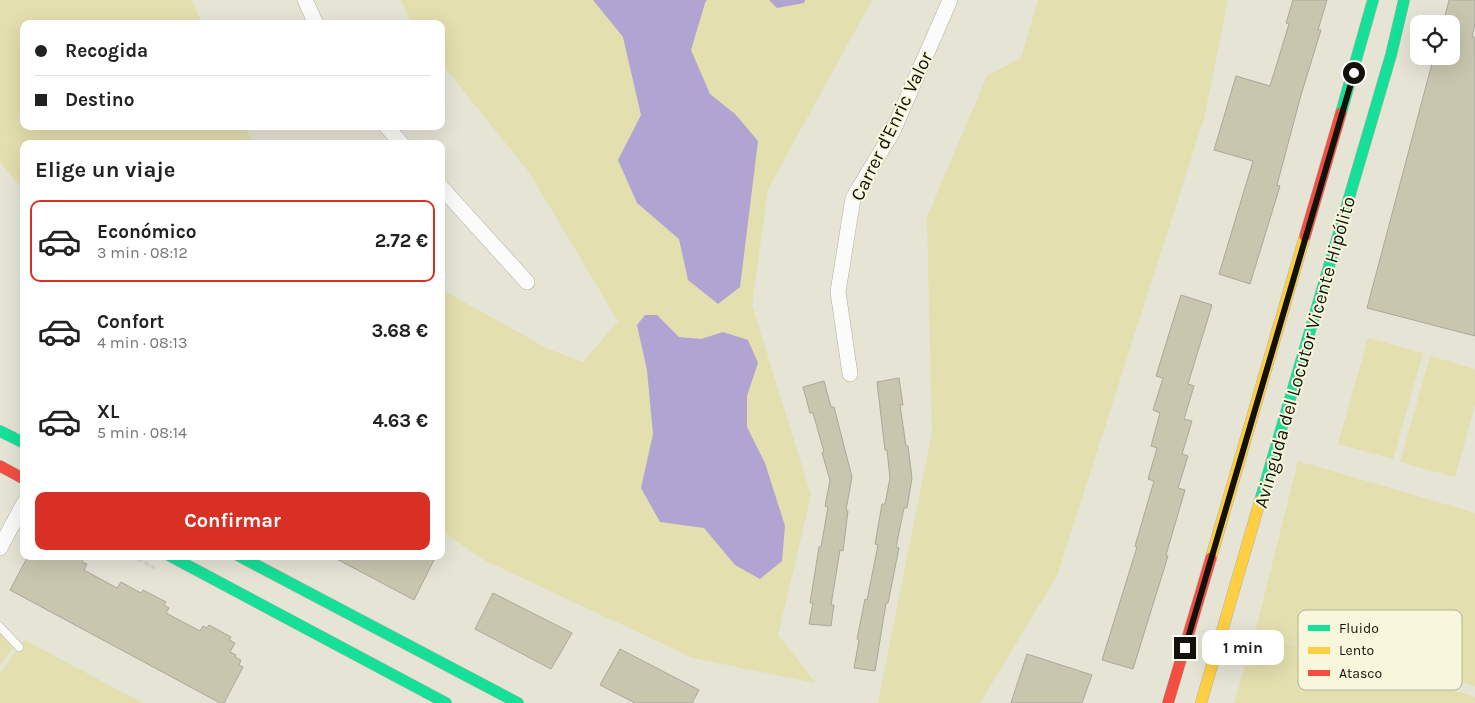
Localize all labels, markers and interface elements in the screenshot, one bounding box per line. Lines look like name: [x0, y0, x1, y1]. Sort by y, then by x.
map controls: [1410, 15, 1460, 65]
button: locate: [1410, 15, 1460, 65]
text: Recogida: [65, 40, 148, 62]
street label: Carrer d'Enric Valor: [846, 48, 938, 204]
route start: [1343, 62, 1365, 84]
text: Destino: [65, 89, 134, 111]
text: Elige un viaje: [35, 157, 175, 183]
street label: Avinguda del Locutor Vicente Hipólito: [1250, 194, 1360, 511]
icon: car: [37, 219, 82, 264]
text: Económico: [97, 221, 197, 243]
text: 2.72 €: [375, 230, 428, 252]
text: 3 min · 08:12: [97, 243, 188, 262]
icon: car: [37, 309, 82, 354]
text: Confort: [97, 311, 164, 333]
text: 3.68 €: [371, 320, 428, 342]
text: 4 min · 08:13: [97, 333, 187, 352]
icon: car: [37, 399, 82, 444]
text: XL: [97, 401, 119, 423]
text: 4.63 €: [372, 410, 428, 432]
text: 5 min · 08:14: [97, 423, 187, 442]
button: Confirmar: [35, 492, 430, 550]
legend: [1298, 610, 1462, 690]
text: Fluido: [1339, 620, 1379, 637]
callout: 1 min: [1202, 630, 1285, 666]
route end: [1174, 637, 1196, 659]
text: 1 min: [1223, 638, 1263, 657]
text: Lento: [1339, 642, 1374, 659]
text: Atasco: [1339, 665, 1382, 682]

